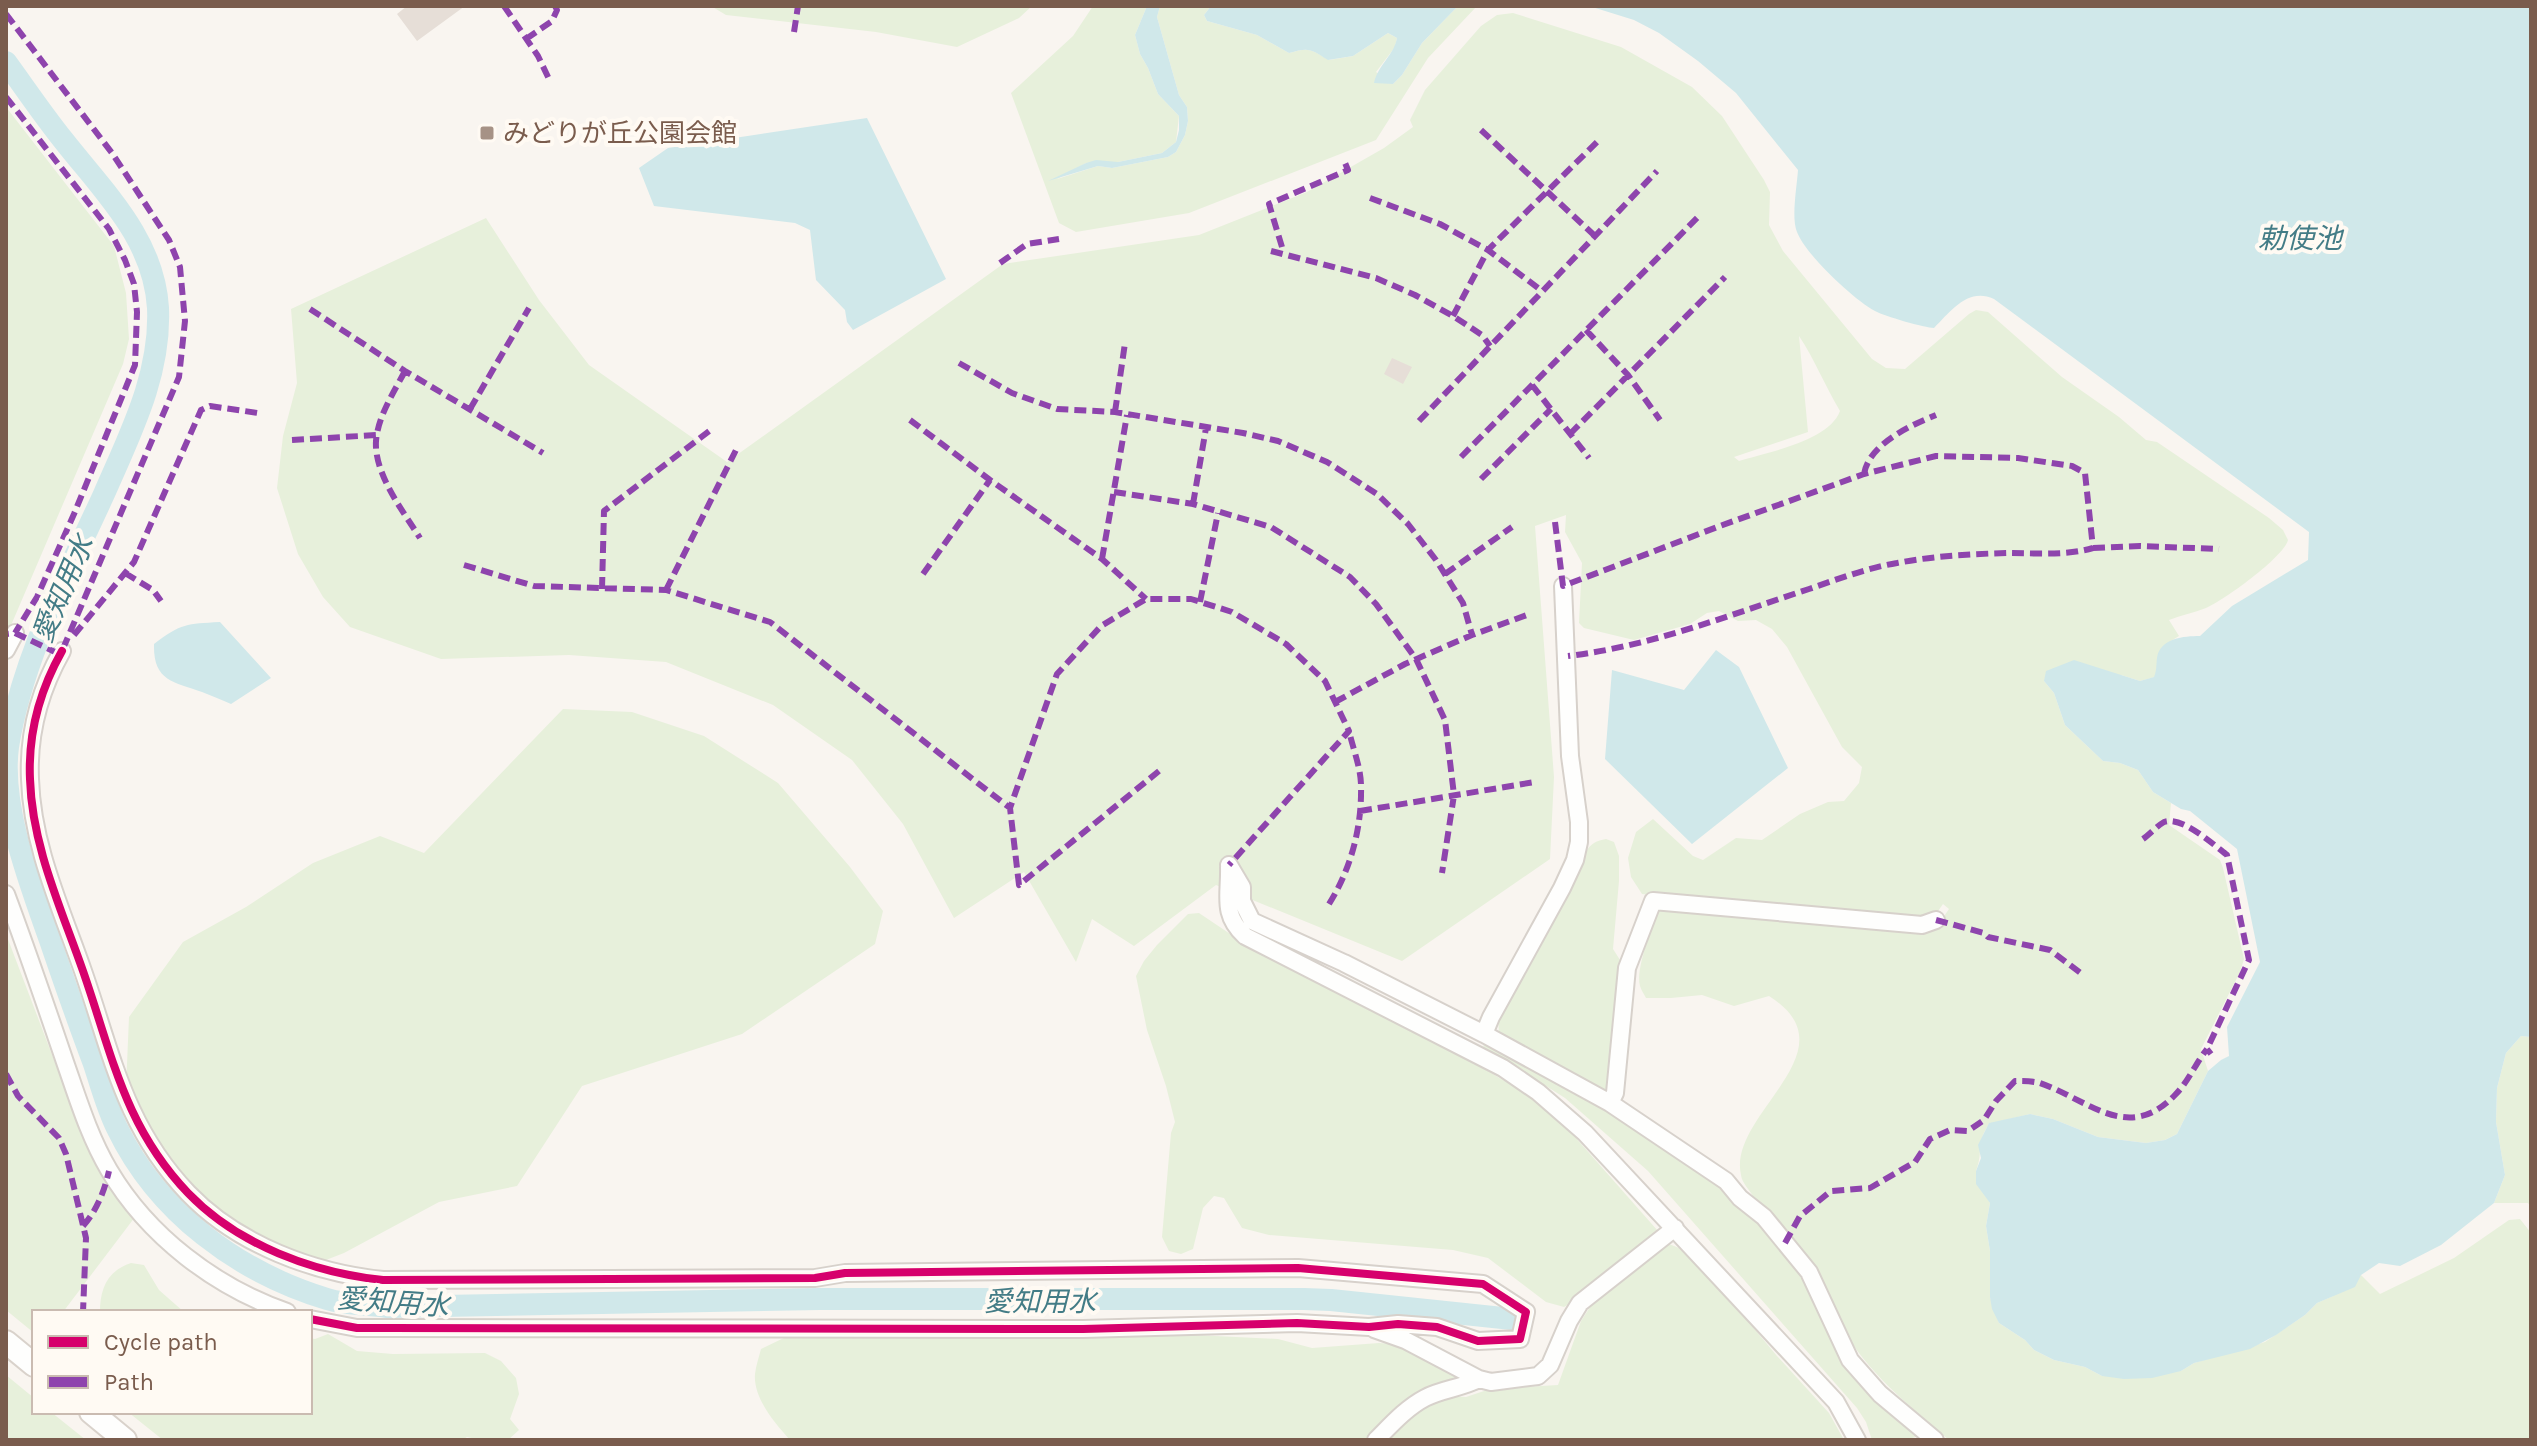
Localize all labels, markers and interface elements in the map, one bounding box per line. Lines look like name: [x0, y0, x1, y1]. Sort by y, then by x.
place label: みどりが丘公園会館: [503, 118, 737, 149]
marker: みどりが丘公園会館: [478, 124, 496, 142]
water label: 勅使池: [2258, 222, 2345, 255]
water label: 愛知用水: [26, 528, 101, 647]
water label: 愛知用水: [336, 1282, 453, 1323]
water label: 愛知用水: [984, 1285, 1099, 1318]
legend: [32, 1310, 312, 1414]
text: Cycle path: [104, 1328, 218, 1356]
text: Path: [104, 1368, 154, 1396]

